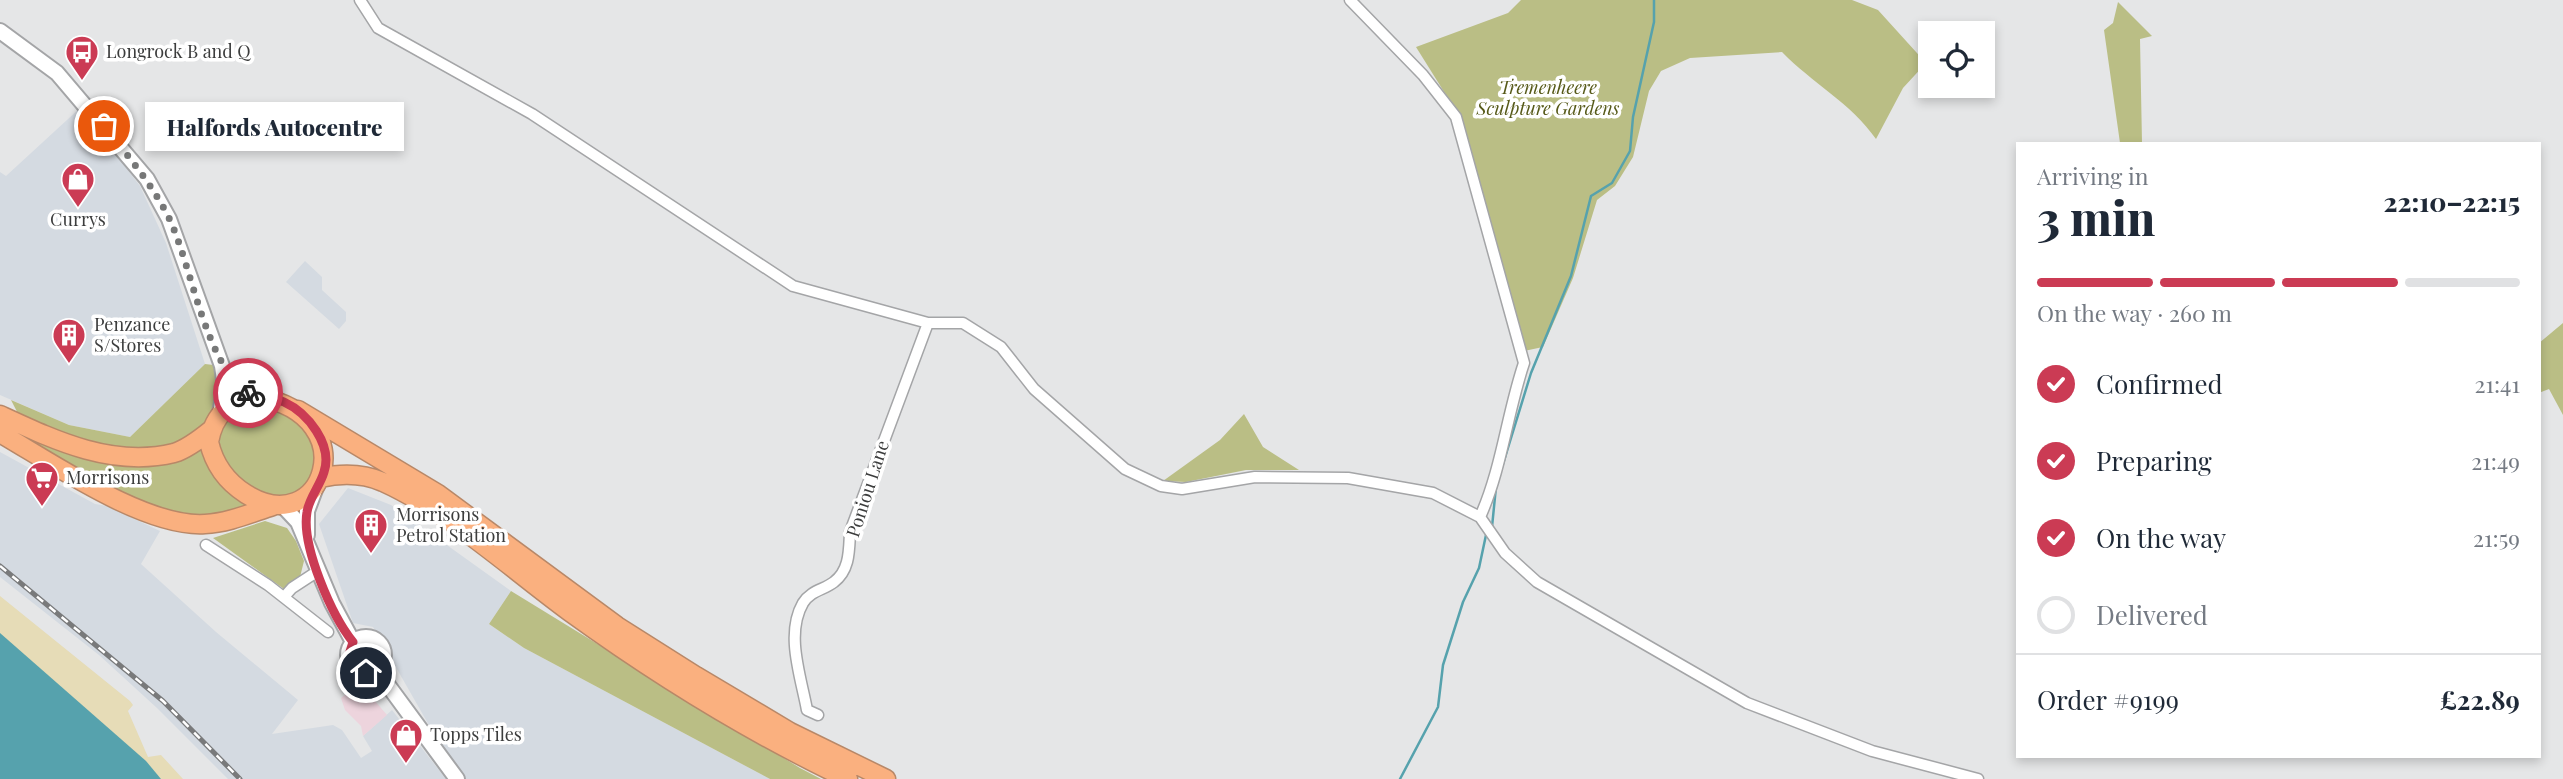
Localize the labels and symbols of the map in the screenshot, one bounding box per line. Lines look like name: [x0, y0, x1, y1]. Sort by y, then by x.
bus stop icon: Longrock B and Q: [63, 33, 101, 82]
place label: Longrock B and Q: [106, 39, 251, 63]
park label: Tremenheere Sculpture Gardens: [1476, 75, 1620, 120]
pin: [74, 96, 134, 156]
callout: Halfords Autocentre: [146, 102, 405, 150]
shop icon: Currys: [59, 160, 97, 209]
place label: Currys: [50, 207, 106, 231]
place label: Penzance S/Stores: [94, 312, 170, 357]
building icon: Penzance S/Stores: [50, 316, 88, 365]
courier: [213, 358, 283, 428]
street label: Poniou Lane: [840, 437, 894, 540]
supermarket icon: Morrisons: [23, 459, 61, 508]
place label: Morrisons: [66, 465, 149, 489]
place label: Morrisons Petrol Station: [396, 502, 506, 547]
building icon: Morrisons Petrol Station: [352, 506, 390, 555]
pin: [336, 643, 396, 703]
shop icon: Topps Tiles: [387, 716, 425, 765]
place label: Topps Tiles: [430, 722, 522, 746]

